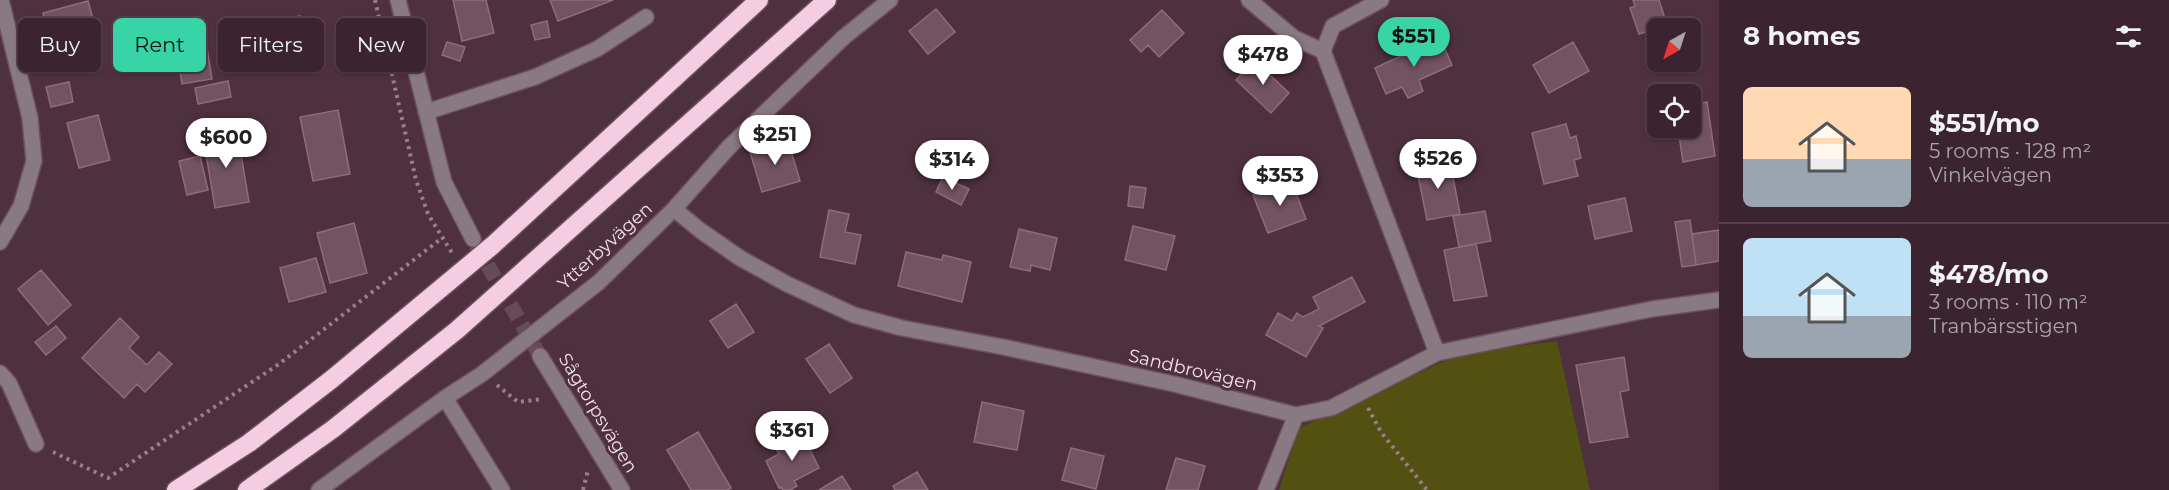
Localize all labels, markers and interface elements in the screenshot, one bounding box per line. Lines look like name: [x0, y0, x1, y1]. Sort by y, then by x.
pin: $551: [1378, 17, 1450, 68]
chip: Buy: [18, 18, 101, 72]
chip: Rent: [113, 18, 206, 72]
chip: Filters: [218, 18, 324, 72]
chip: New: [336, 18, 426, 72]
north arrow: [1647, 18, 1701, 72]
map controls: [1647, 18, 1701, 138]
text: 8 homes: [1743, 20, 1860, 52]
icon: filters: [2112, 20, 2145, 53]
text: $551: [1392, 24, 1436, 48]
pin: $478: [1227, 35, 1299, 86]
text: $478: [1237, 42, 1289, 66]
button: locate: [1647, 84, 1701, 138]
text: $551/mo: [1929, 107, 2040, 139]
icon: home: [1791, 111, 1863, 183]
pin: $251: [739, 115, 811, 166]
pin: $600: [190, 118, 262, 169]
text: $251: [753, 122, 797, 146]
text: $600: [200, 125, 252, 149]
pin: $526: [1402, 139, 1474, 190]
text: 5 rooms · 128 m²: [1929, 139, 2091, 163]
pin: $314: [916, 140, 988, 191]
text: $526: [1413, 146, 1463, 170]
text: $314: [929, 147, 975, 171]
pin: $353: [1244, 156, 1316, 207]
text: $353: [1256, 163, 1304, 187]
text: Vinkelvägen: [1929, 163, 2052, 187]
street label: Ytterbyvägen: [553, 198, 657, 294]
text: $478/mo: [1929, 258, 2048, 290]
icon: home: [1791, 262, 1863, 334]
text: 3 rooms · 110 m²: [1929, 290, 2088, 314]
text: Tranbärsstigen: [1929, 314, 2078, 338]
street label: Sandbrovägen: [1126, 344, 1260, 396]
street label: Sågtorpsvägen: [554, 349, 642, 477]
pin: $361: [756, 411, 828, 462]
text: $361: [769, 418, 815, 442]

